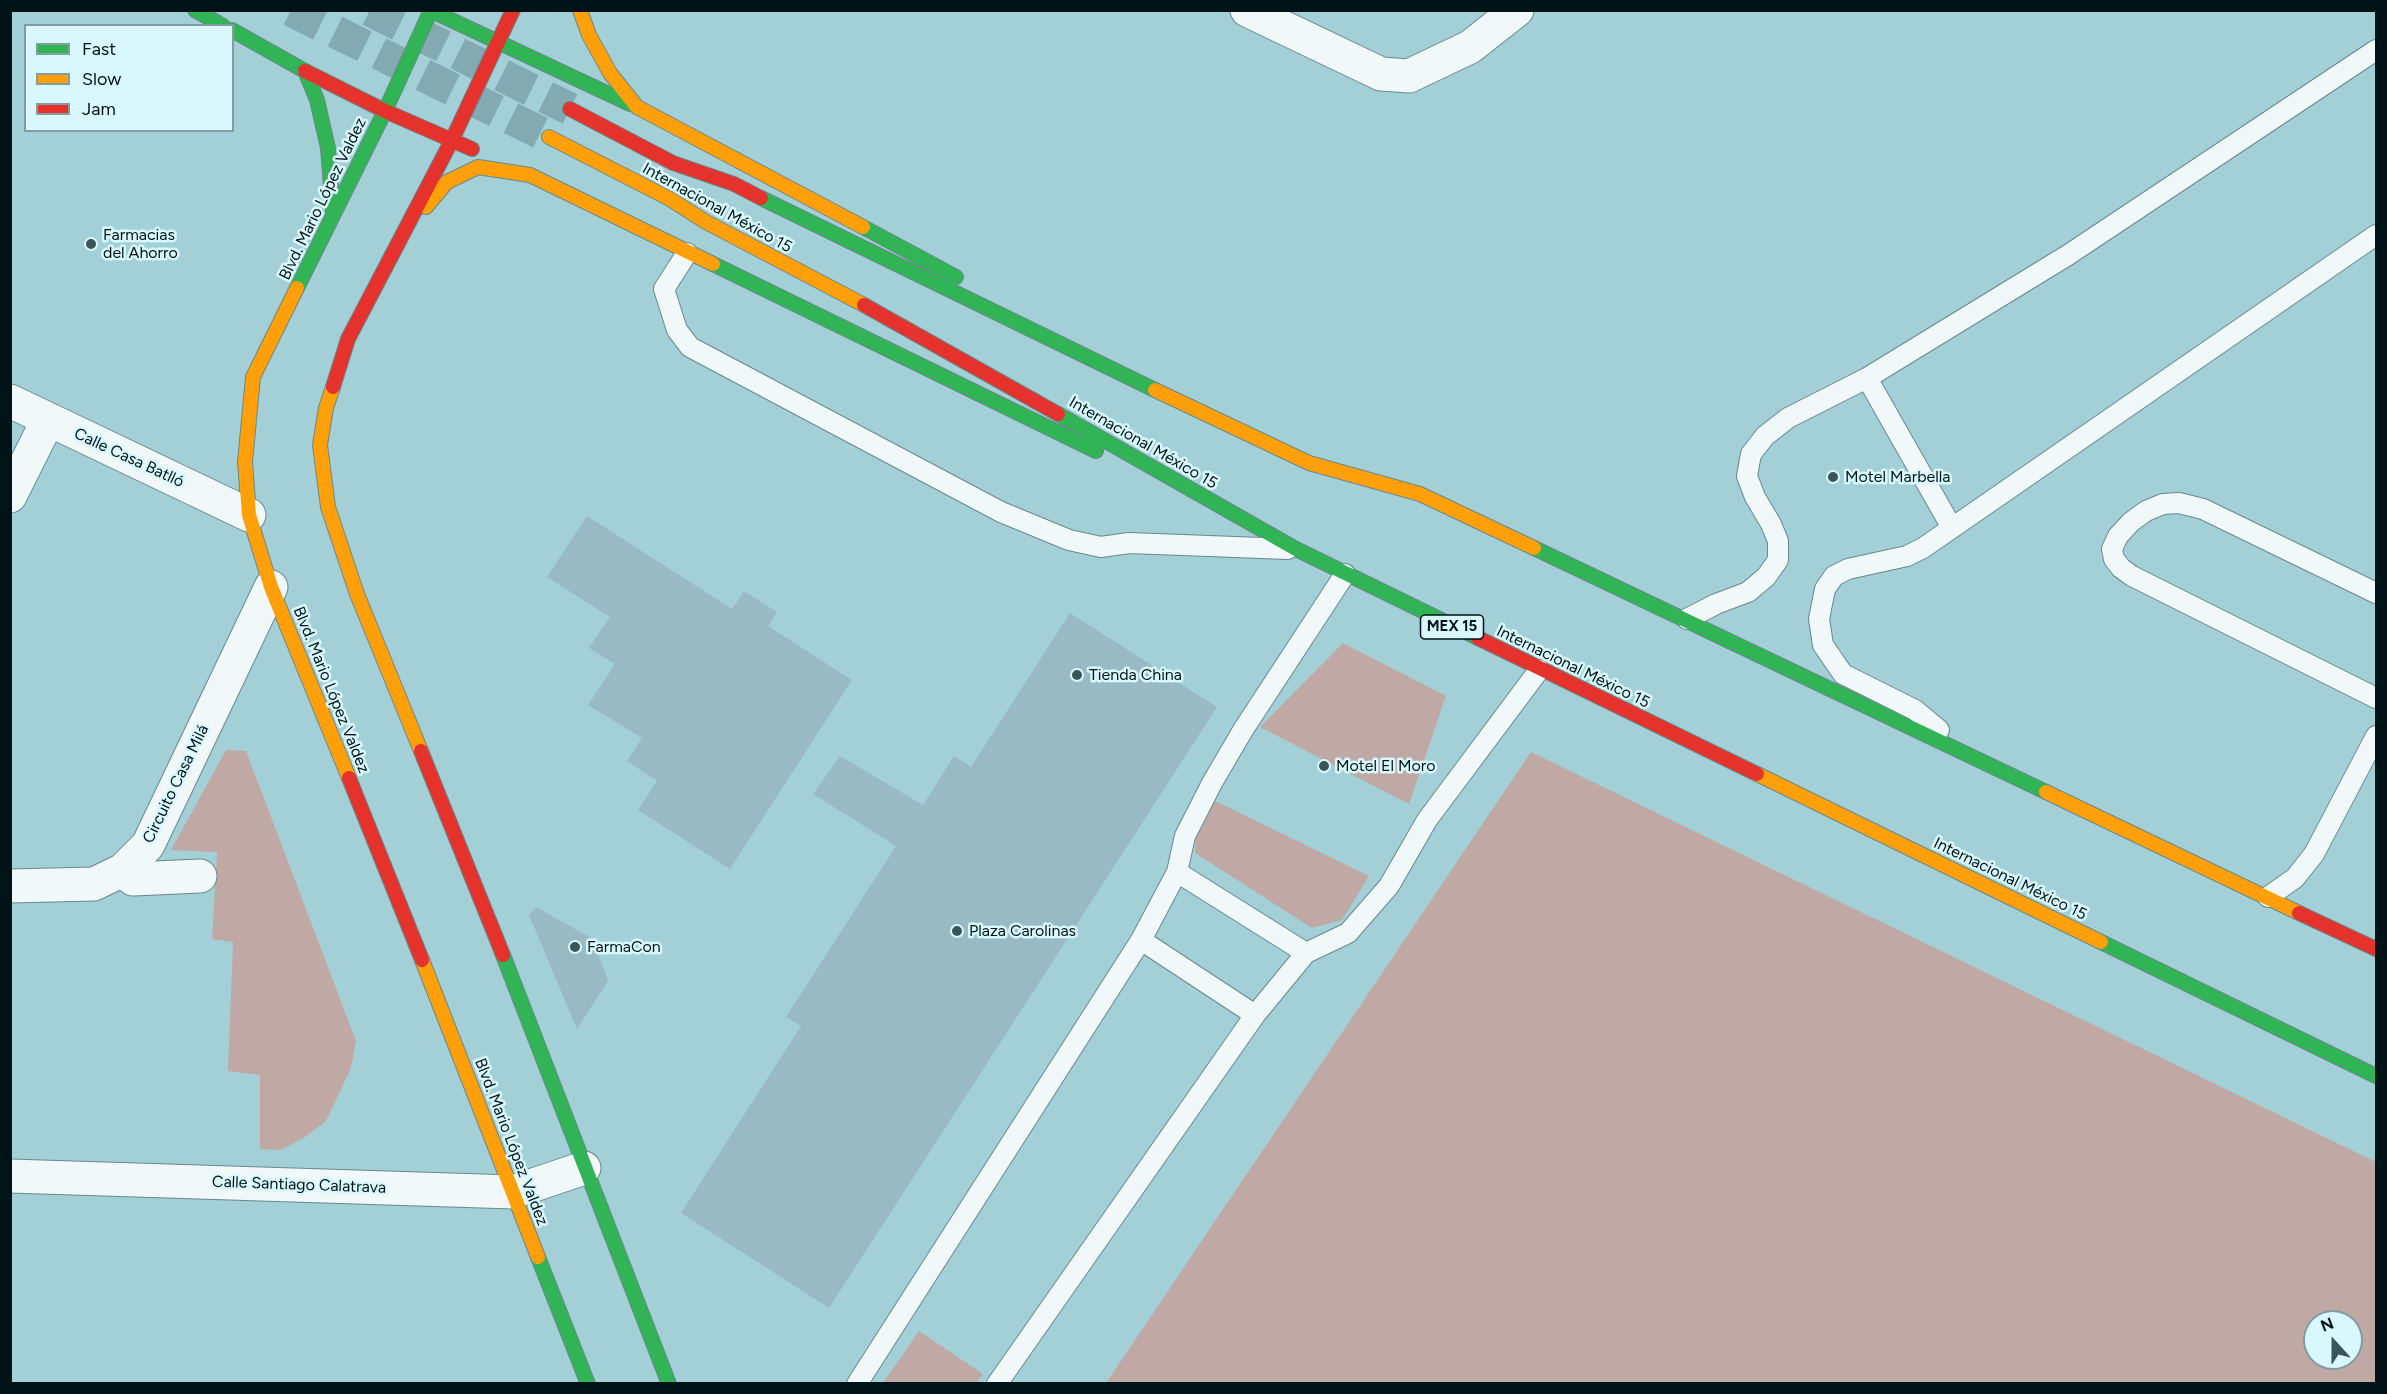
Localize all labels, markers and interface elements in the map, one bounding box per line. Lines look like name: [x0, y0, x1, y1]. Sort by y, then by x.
legend: [24, 24, 234, 132]
text: Fast: [82, 38, 116, 60]
text: Slow: [82, 68, 121, 90]
text: Jam: [82, 98, 116, 120]
street label: Blvd. Mario López Valdez: [275, 115, 371, 283]
street label: Internacional México 15: [639, 159, 795, 257]
place label: Farmacias del Ahorro: [103, 225, 178, 263]
marker: Farmacias del Ahorro: [84, 237, 98, 251]
street label: Internacional México 15: [1065, 393, 1221, 493]
street label: Calle Casa Batlló: [71, 424, 187, 492]
place label: Motel Marbella: [1845, 467, 1950, 487]
marker: Motel Marbella: [1826, 470, 1840, 484]
street label: Blvd. Mario López Valdez: [289, 604, 373, 776]
road number: MEX 15: [1420, 615, 1484, 639]
street label: Internacional México 15: [1493, 622, 1653, 712]
place label: Tienda China: [1089, 665, 1182, 685]
marker: Tienda China: [1070, 668, 1084, 682]
street label: Circuito Casa Milá: [139, 722, 213, 846]
place label: Motel El Moro: [1336, 756, 1435, 776]
marker: Motel El Moro: [1317, 759, 1331, 773]
street label: Internacional México 15: [1930, 834, 2090, 924]
place label: Plaza Carolinas: [969, 921, 1076, 941]
marker: Plaza Carolinas: [950, 924, 964, 938]
place label: FarmaCon: [587, 937, 661, 957]
marker: FarmaCon: [568, 940, 582, 954]
street label: Blvd. Mario López Valdez: [470, 1056, 552, 1228]
street label: Calle Santiago Calatrava: [212, 1172, 386, 1198]
north arrow: [2303, 1310, 2363, 1370]
text: N: [2318, 1314, 2336, 1336]

